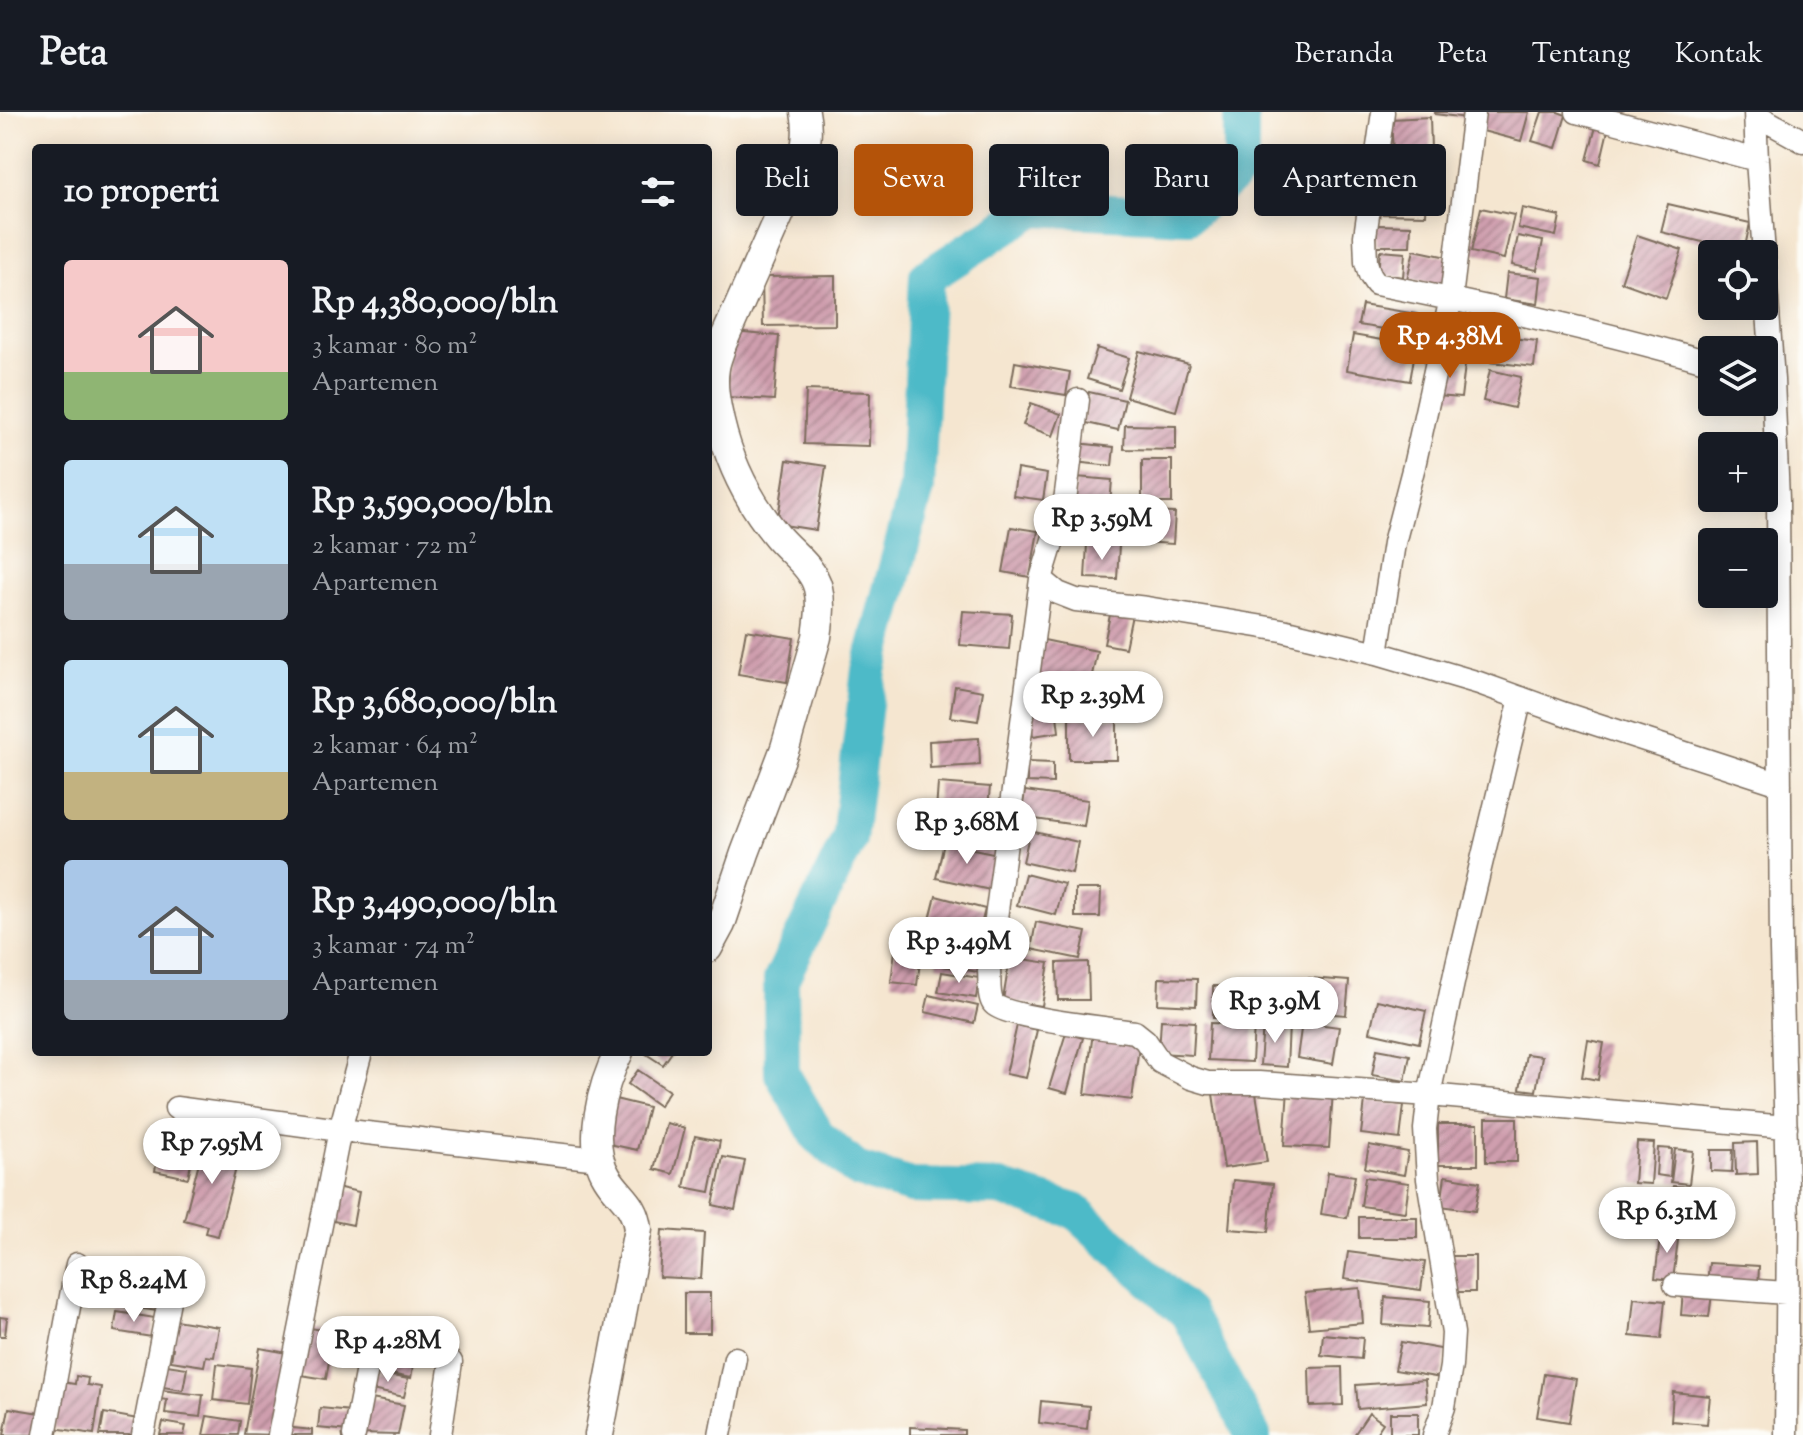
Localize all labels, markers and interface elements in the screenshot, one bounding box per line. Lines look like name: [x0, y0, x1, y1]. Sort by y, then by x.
text: Peta: [40, 28, 108, 82]
text: Beranda: [1295, 35, 1394, 75]
text: Peta: [1438, 35, 1488, 75]
text: Tentang: [1532, 35, 1631, 75]
text: Kontak: [1675, 35, 1763, 75]
chip: Beli: [736, 144, 838, 216]
chip: Sewa: [854, 144, 973, 216]
chip: Filter: [989, 144, 1109, 216]
chip: Baru: [1125, 144, 1238, 216]
chip: Apartemen: [1254, 144, 1446, 216]
text: 10 properti: [64, 168, 219, 217]
icon: filters: [636, 170, 680, 214]
map controls: [1698, 240, 1778, 608]
button: locate: [1698, 240, 1778, 320]
text: Rp 4,380,000/bln: [312, 279, 558, 328]
icon: home: [128, 292, 224, 388]
pin: Rp 4.38M: [1367, 312, 1533, 380]
text: Rp 4.38M: [1397, 319, 1503, 356]
text: 3 kamar · 80 m²: [312, 328, 477, 365]
button: layers: [1698, 336, 1778, 416]
text: Apartemen: [312, 365, 438, 402]
button: +: [1698, 432, 1778, 512]
text: Rp 3,590,000/bln: [312, 479, 553, 528]
icon: home: [128, 492, 224, 588]
pin: Rp 3.59M: [1019, 494, 1185, 562]
text: Rp 3.59M: [1052, 501, 1152, 538]
text: 2 kamar · 72 m²: [312, 528, 477, 565]
button: −: [1698, 528, 1778, 608]
text: Apartemen: [312, 565, 438, 602]
pin: Rp 2.39M: [1010, 671, 1176, 739]
text: Rp 2.39M: [1041, 678, 1145, 715]
text: Rp 3,680,000/bln: [312, 679, 557, 728]
icon: home: [128, 692, 224, 788]
text: 2 kamar · 64 m²: [312, 728, 478, 765]
text: Apartemen: [312, 765, 438, 802]
pin: Rp 3.68M: [884, 798, 1050, 866]
text: Rp 3.68M: [915, 805, 1019, 842]
text: Rp 3,490,000/bln: [312, 879, 557, 928]
icon: home: [128, 892, 224, 988]
pin: Rp 3.49M: [876, 917, 1042, 985]
text: Rp 3.49M: [907, 924, 1011, 961]
text: 3 kamar · 74 m²: [312, 928, 475, 965]
text: Apartemen: [312, 965, 438, 1002]
pin: Rp 3.9M: [1201, 977, 1349, 1045]
text: Rp 3.9M: [1229, 984, 1321, 1021]
pin: Rp 7.95M: [129, 1118, 295, 1186]
text: Rp 7.95M: [161, 1125, 263, 1162]
pin: Rp 6.31M: [1584, 1187, 1750, 1255]
text: Rp 6.31M: [1617, 1194, 1717, 1231]
pin: Rp 8.24M: [51, 1256, 217, 1324]
text: Rp 8.24M: [81, 1263, 187, 1300]
pin: Rp 4.28M: [305, 1316, 471, 1384]
text: Rp 4.28M: [335, 1323, 441, 1360]

